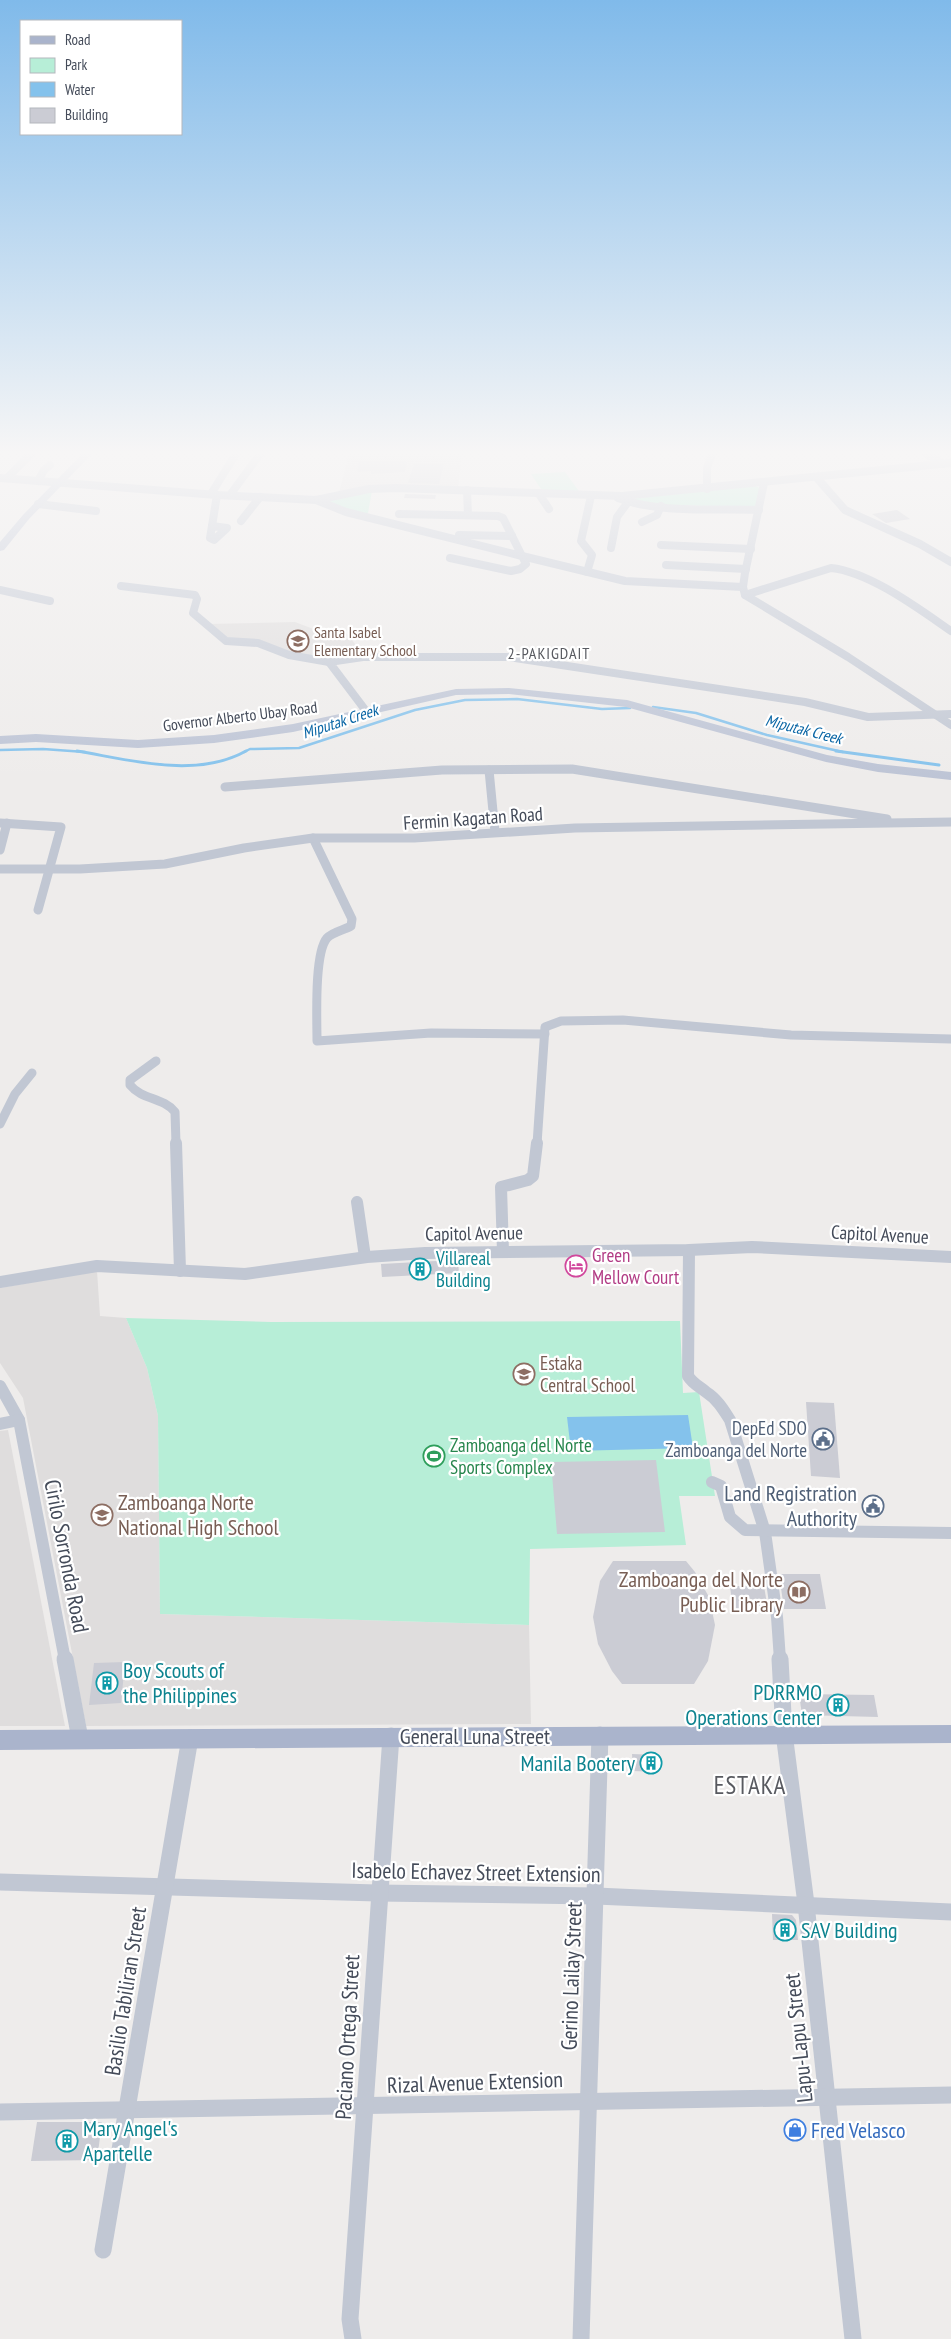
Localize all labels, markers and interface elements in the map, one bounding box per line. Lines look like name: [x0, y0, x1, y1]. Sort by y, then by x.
legend: [20, 20, 182, 135]
text: Road: [65, 30, 91, 49]
text: Park: [65, 55, 87, 74]
text: Water: [65, 80, 96, 99]
text: Building: [65, 105, 108, 124]
place label: Santa Isabel Elementary School: [314, 622, 417, 660]
school or university icon: Santa Isabel Elementary School: [286, 629, 310, 653]
district label: 2-PAKIGDAIT: [508, 643, 590, 663]
street label: Governor Alberto Ubay Road: [162, 697, 318, 735]
water label: Miputak Creek: [300, 699, 382, 743]
water label: Miputak Creek: [764, 710, 846, 749]
street label: Fermin Kagatan Road: [402, 801, 544, 835]
street label: Capitol Avenue: [831, 1219, 930, 1249]
street label: Capitol Avenue: [425, 1220, 523, 1246]
place label: Green Mellow Court: [592, 1243, 680, 1289]
place label: Villareal Building: [435, 1246, 491, 1292]
hotel icon: Green Mellow Court: [564, 1254, 588, 1278]
building icon: Villareal Building: [408, 1257, 432, 1281]
place label: Estaka Central School: [540, 1351, 636, 1397]
school or university icon: Estaka Central School: [512, 1362, 536, 1386]
place label: DepEd SDO Zamboanga del Norte: [665, 1416, 807, 1462]
public building icon: DepEd SDO Zamboanga del Norte: [811, 1427, 835, 1451]
place label: Zamboanga del Norte Sports Complex: [450, 1433, 592, 1479]
sports icon: Zamboanga del Norte Sports Complex: [422, 1444, 446, 1468]
street label: Cirilo Sorronda Road: [38, 1477, 96, 1635]
place label: Land Registration Authority: [724, 1479, 858, 1532]
place label: Zamboanga Norte National High School: [118, 1488, 280, 1541]
public building icon: Land Registration Authority: [861, 1494, 885, 1518]
school or university icon: Zamboanga Norte National High School: [90, 1503, 114, 1527]
place label: Zamboanga del Norte Public Library: [619, 1565, 784, 1618]
library icon: Zamboanga del Norte Public Library: [787, 1580, 811, 1604]
place label: Boy Scouts of the Philippines: [123, 1656, 237, 1709]
building icon: Boy Scouts of the Philippines: [95, 1671, 119, 1695]
place label: PDRRMO Operations Center: [685, 1678, 822, 1731]
building icon: PDRRMO Operations Center: [826, 1693, 850, 1717]
street label: General Luna Street: [400, 1722, 550, 1750]
place label: Manila Bootery: [521, 1749, 636, 1777]
building icon: Manila Bootery: [639, 1751, 663, 1775]
district label: ESTAKA: [714, 1769, 786, 1801]
street label: Isabelo Echavez Street Extension: [351, 1856, 601, 1888]
street label: Gerino Lailay Street: [554, 1901, 588, 2051]
street label: Basilio Tabiliran Street: [98, 1905, 152, 2077]
place label: SAV Building: [801, 1916, 898, 1944]
building icon: SAV Building: [773, 1918, 797, 1942]
street label: Paciano Ortega Street: [329, 1954, 365, 2120]
street label: Lapu-Lapu Street: [777, 1972, 819, 2104]
street label: Rizal Avenue Extension: [387, 2065, 563, 2099]
place label: Mary Angel's Apartelle: [83, 2114, 178, 2167]
place label: Fred Velasco: [811, 2116, 905, 2144]
shop icon: Fred Velasco: [783, 2118, 807, 2142]
building icon: Mary Angel's Apartelle: [55, 2129, 79, 2153]

